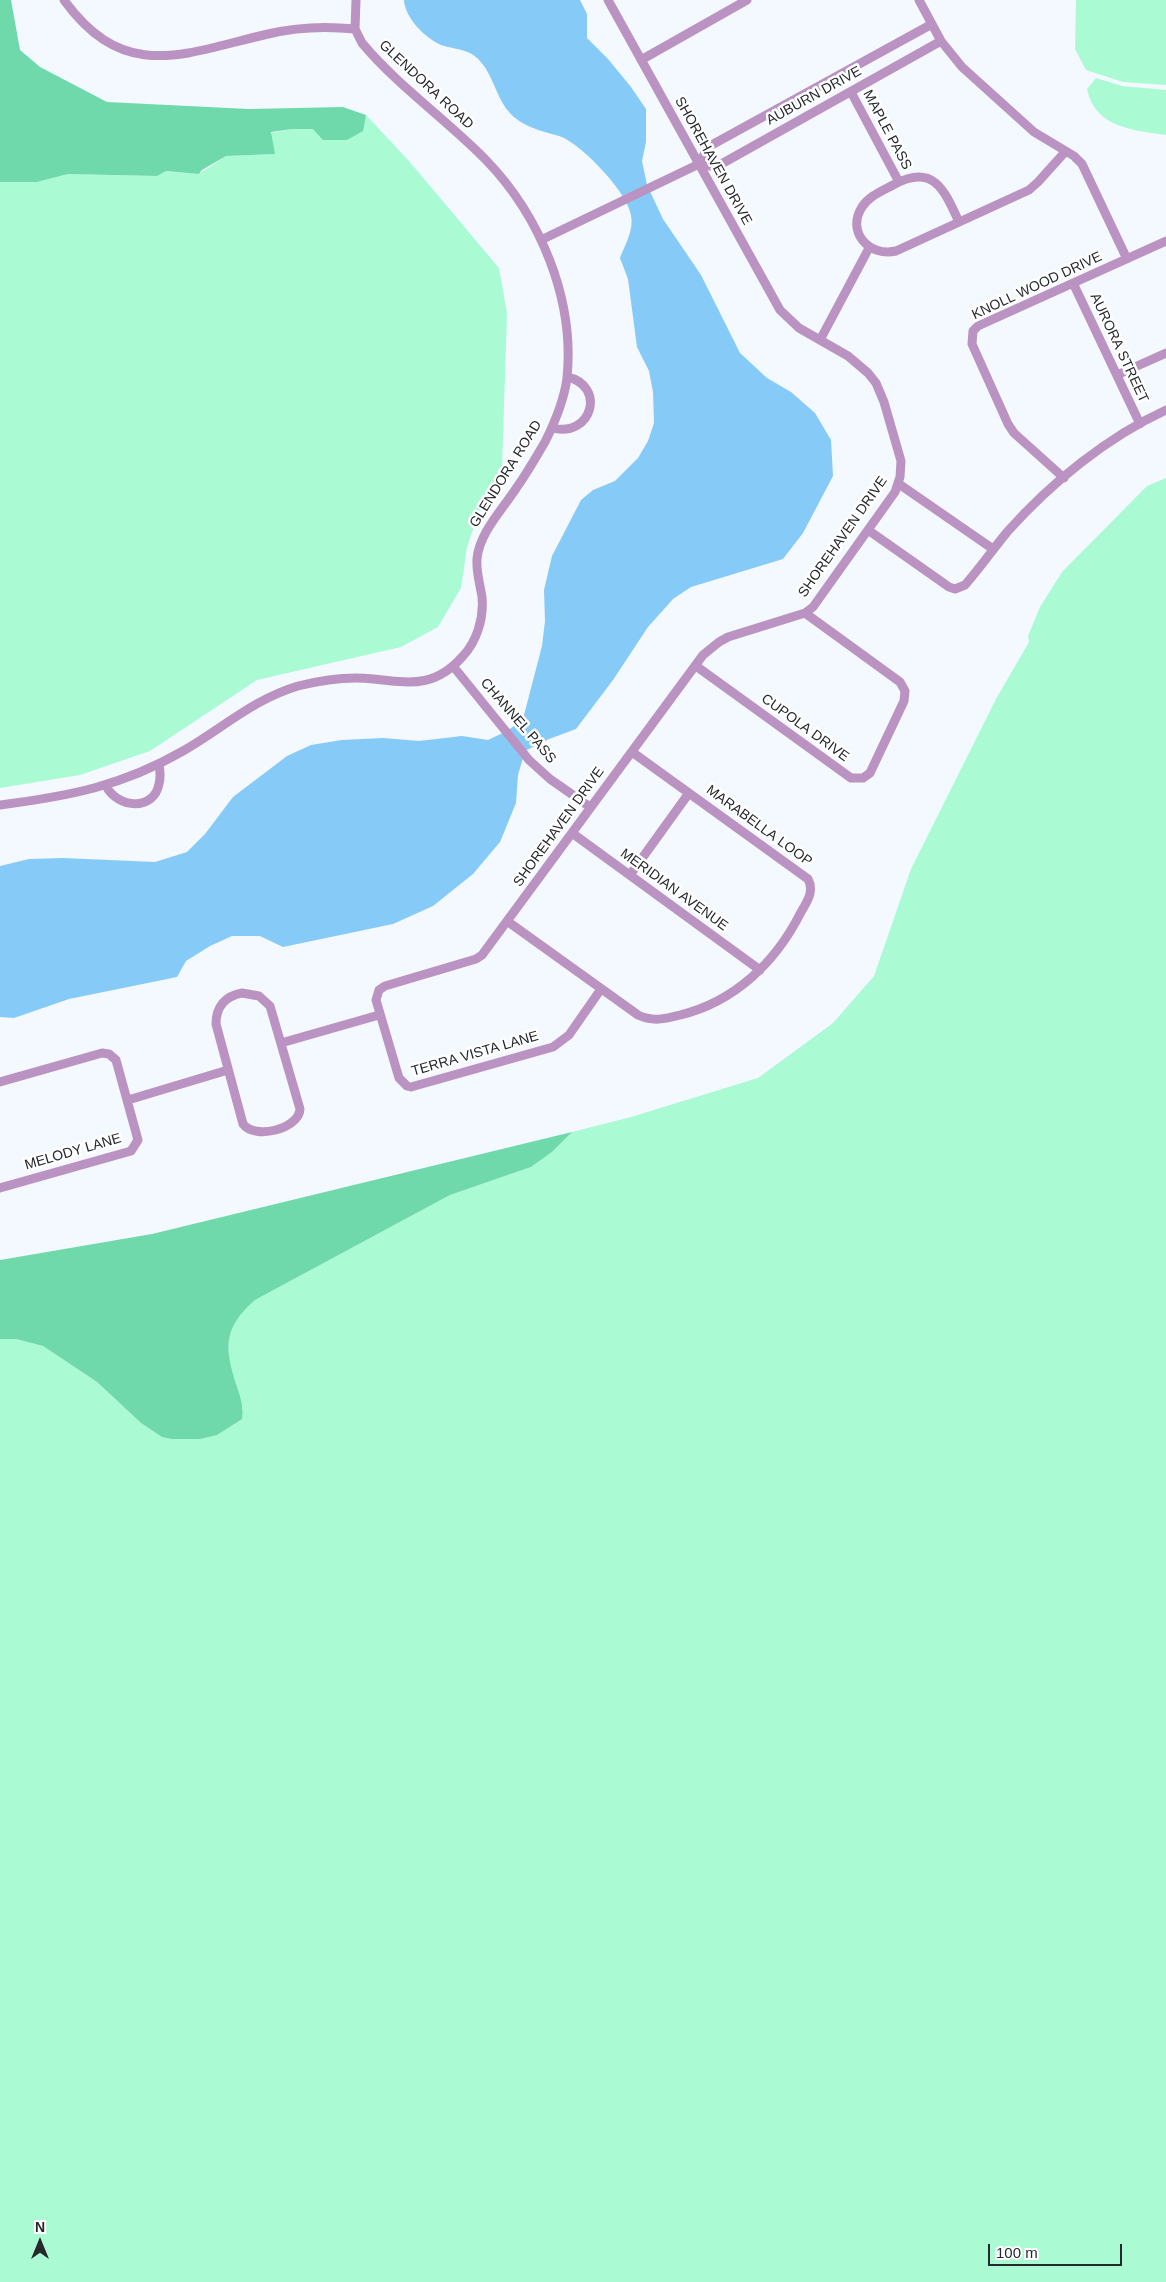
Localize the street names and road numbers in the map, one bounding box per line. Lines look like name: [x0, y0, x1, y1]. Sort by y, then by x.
street label: GLENDORA ROAD: [375, 37, 477, 133]
street label: AUBURN DRIVE: [764, 63, 864, 129]
street label: MAPLE PASS: [859, 87, 915, 173]
street label: SHOREHAVEN DRIVE: [671, 94, 755, 228]
street label: KNOLL WOOD DRIVE: [969, 248, 1105, 324]
street label: AURORA STREET: [1086, 291, 1152, 405]
street label: GLENDORA ROAD: [466, 417, 546, 531]
street label: SHOREHAVEN DRIVE: [795, 473, 891, 601]
street label: CHANNEL PASS: [477, 675, 559, 767]
street label: CUPOLA DRIVE: [758, 691, 852, 765]
street label: SHOREHAVEN DRIVE: [510, 764, 608, 890]
street label: MARABELLA LOOP: [703, 782, 815, 870]
street label: MERIDIAN AVENUE: [617, 845, 731, 935]
street label: TERRA VISTA LANE: [410, 1028, 540, 1080]
street label: MELODY LANE: [23, 1130, 123, 1174]

